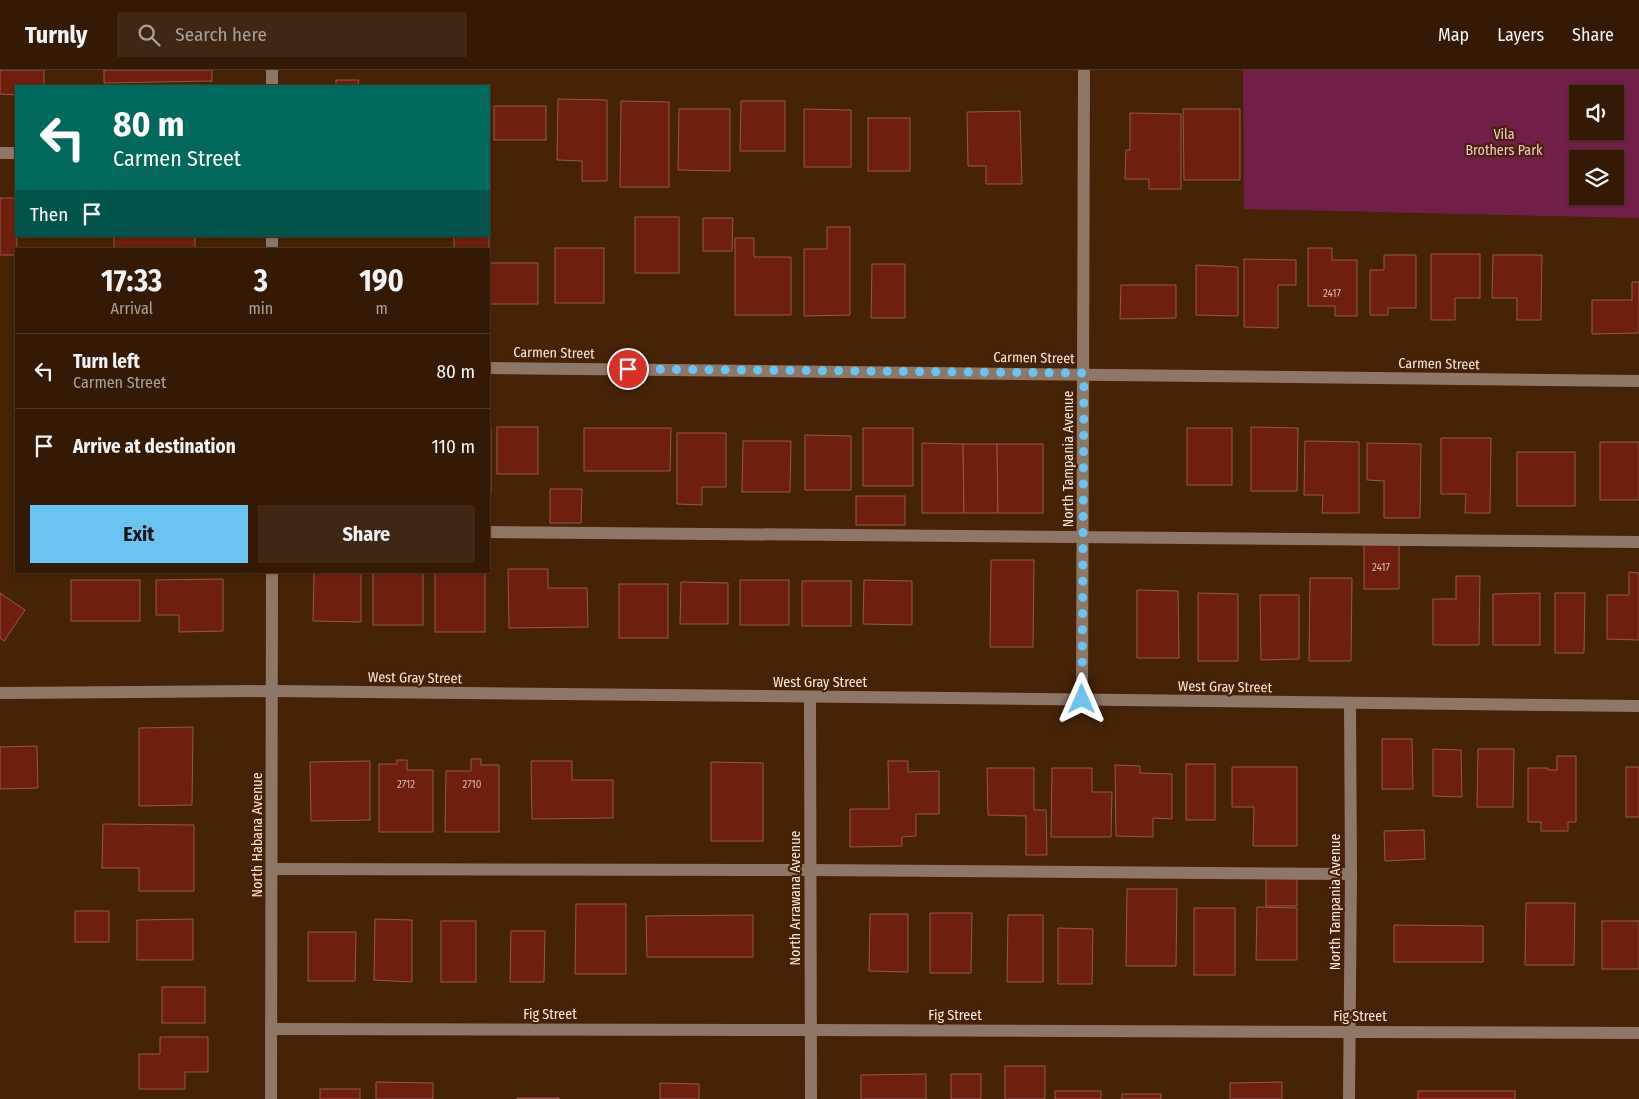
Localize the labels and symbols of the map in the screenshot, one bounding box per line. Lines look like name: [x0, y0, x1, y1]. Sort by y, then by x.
park label: Vila Brothers Park: [1465, 126, 1543, 159]
house number: 2417: [1323, 287, 1342, 300]
street label: Carmen Street: [513, 344, 595, 362]
pin: [607, 348, 649, 390]
street label: Carmen Street: [993, 349, 1075, 367]
street label: Carmen Street: [1398, 355, 1480, 373]
street label: North Tampania Avenue: [1060, 391, 1077, 527]
house number: 2417: [1372, 561, 1391, 574]
street label: West Gray Street: [368, 669, 463, 687]
position arrow: [1055, 672, 1107, 724]
street label: West Gray Street: [773, 674, 868, 691]
street label: West Gray Street: [1178, 678, 1273, 696]
street label: North Habana Avenue: [249, 772, 266, 898]
house number: 2712: [397, 778, 415, 791]
house number: 2710: [462, 778, 482, 791]
street label: North Arrawana Avenue: [787, 830, 804, 965]
street label: North Tampania Avenue: [1327, 834, 1344, 970]
street label: Fig Street: [523, 1006, 577, 1023]
street label: Fig Street: [928, 1007, 982, 1024]
street label: Fig Street: [1333, 1008, 1387, 1025]

